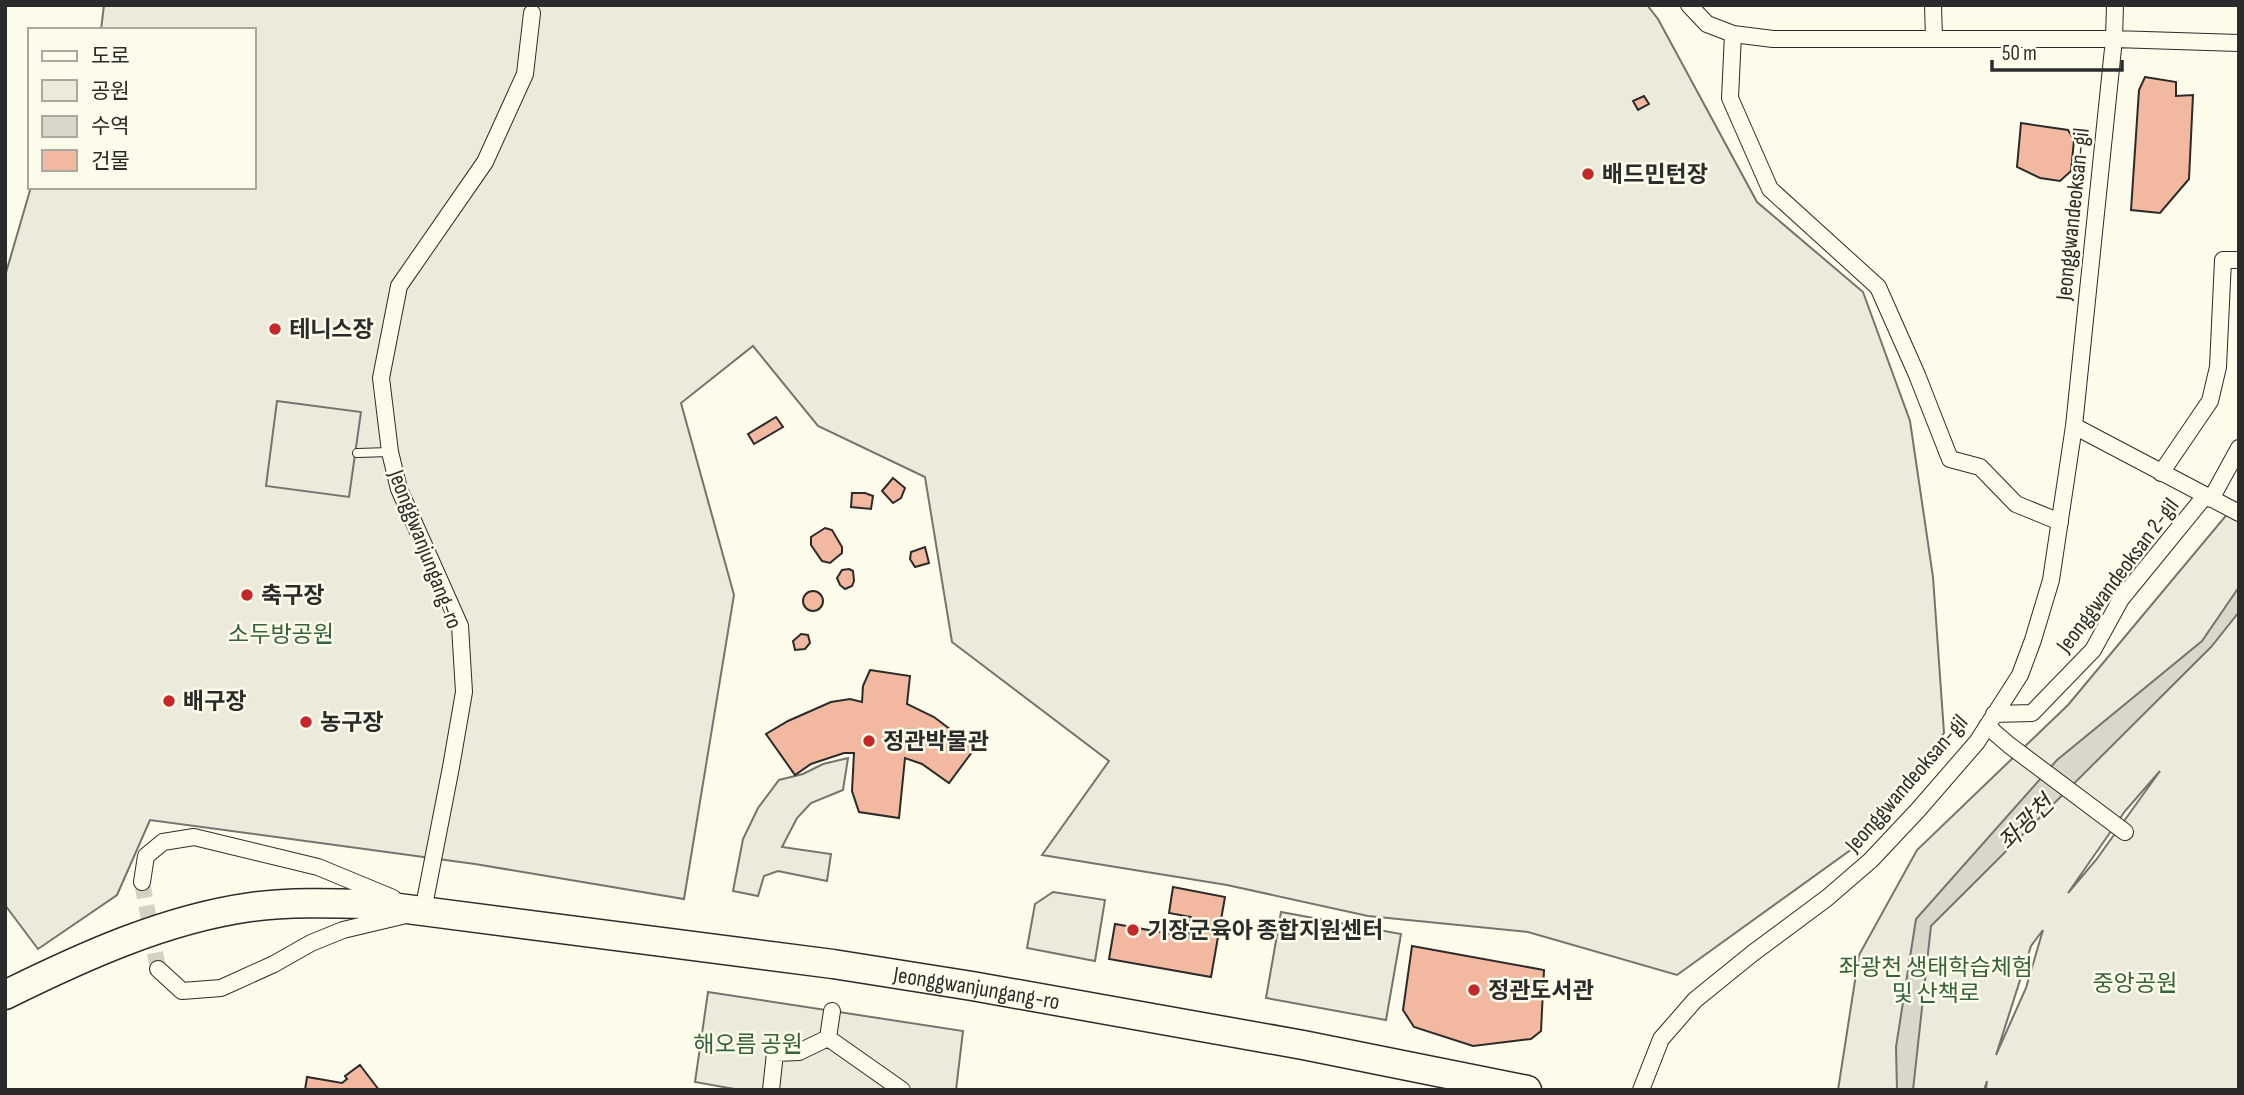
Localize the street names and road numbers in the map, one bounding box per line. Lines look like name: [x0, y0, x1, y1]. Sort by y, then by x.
street label: Jeonggwandeoksan-gil: [2050, 126, 2096, 303]
street label: Jeonggwanjungang-ro: [382, 465, 468, 633]
street label: Jeonggwandeoksan 2-gil: [2050, 493, 2185, 659]
street label: Jeonggwandeoksan-gil: [1839, 709, 1974, 859]
street label: Jeonggwanjungang-ro: [891, 961, 1062, 1016]

